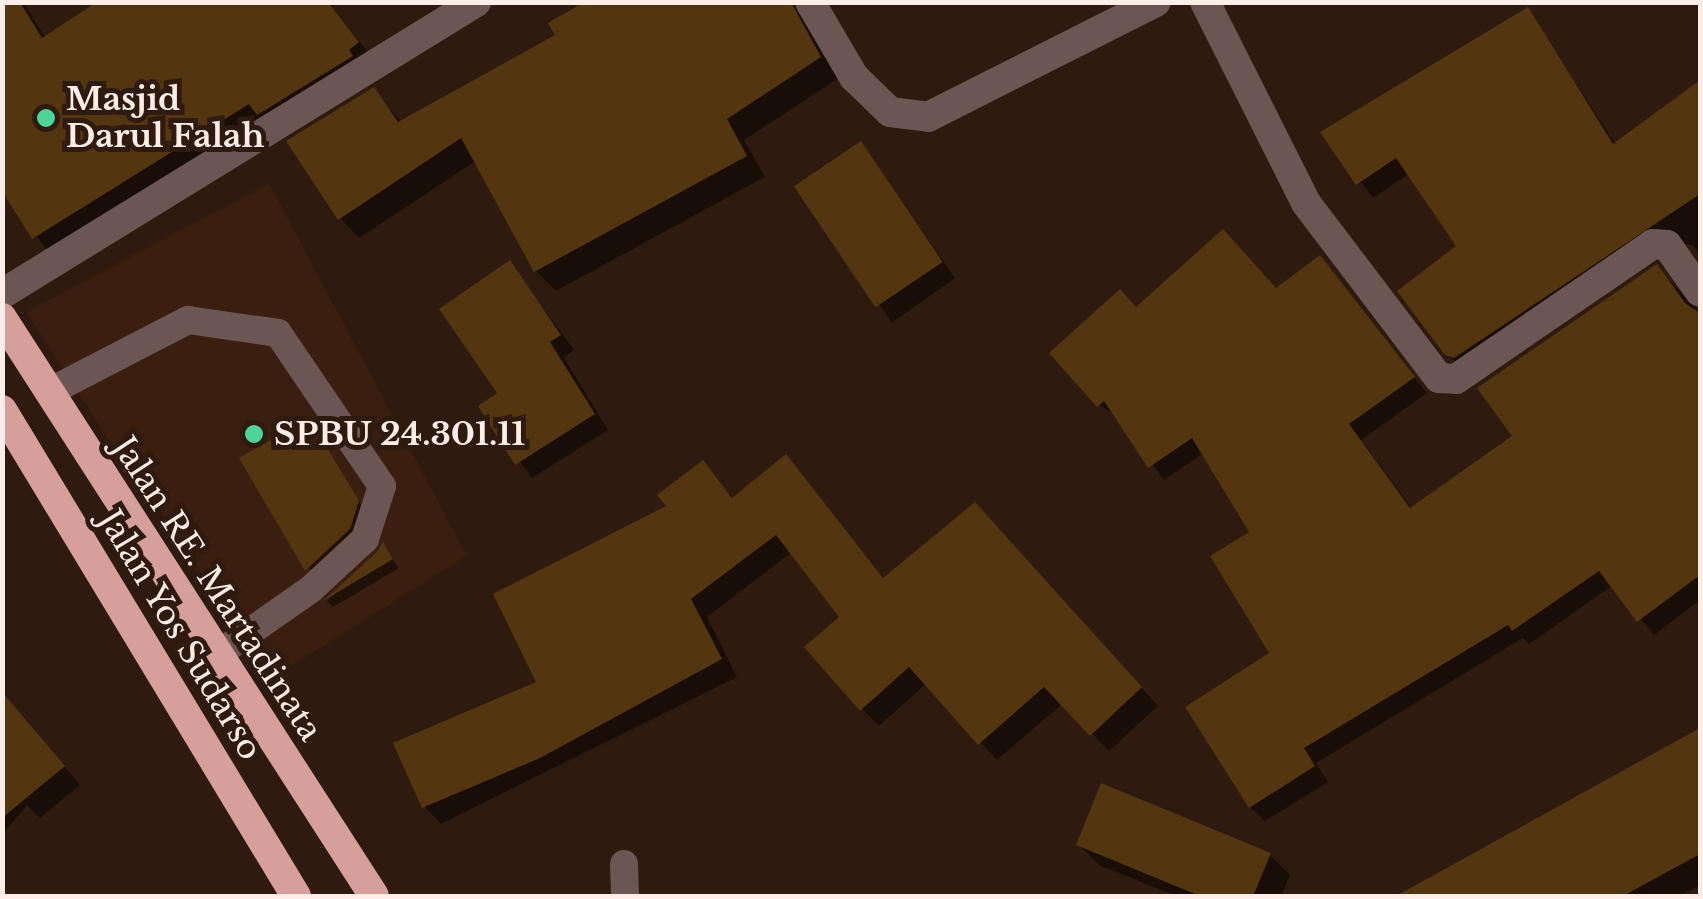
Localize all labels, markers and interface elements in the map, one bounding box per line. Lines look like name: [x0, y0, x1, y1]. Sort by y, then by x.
place label: Masjid Darul Falah: [66, 81, 264, 156]
marker: Masjid Darul Falah: [35, 107, 57, 129]
place label: SPBU 24.301.11: [274, 415, 525, 453]
marker: SPBU 24.301.11: [243, 423, 265, 445]
street label: Jalan RE. Martadinata: [104, 430, 330, 748]
street label: Jalan Yos Sudarso: [90, 503, 270, 767]

